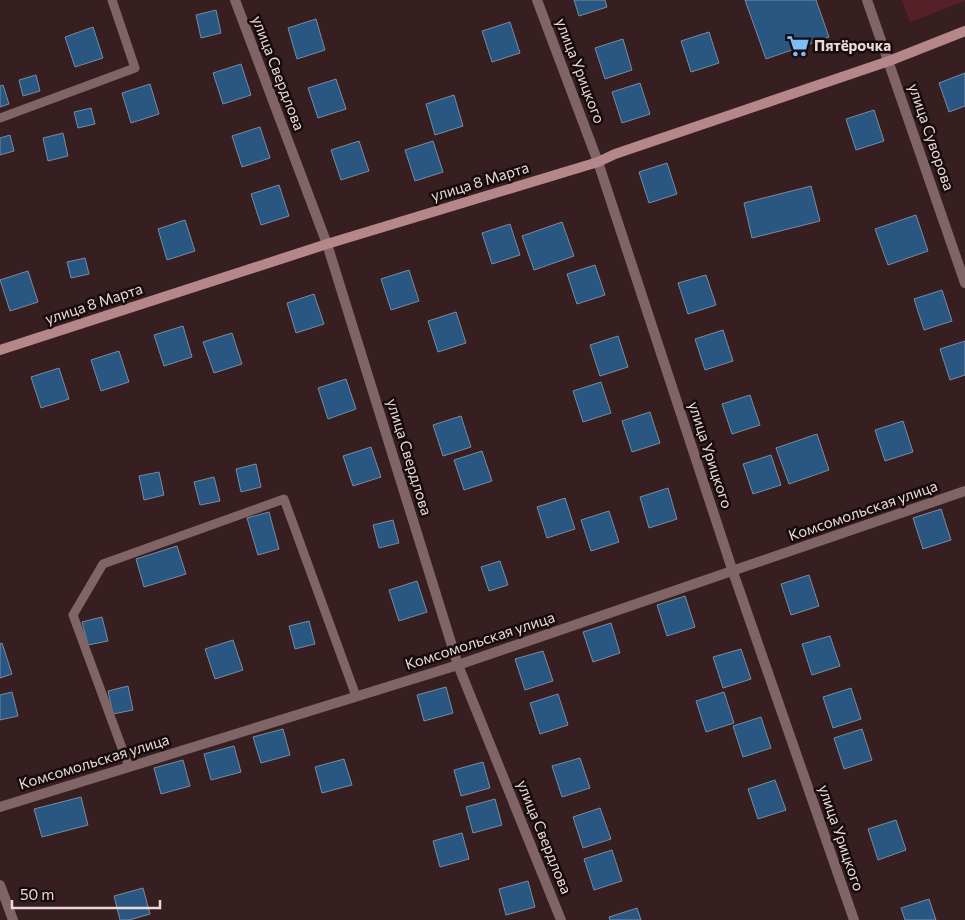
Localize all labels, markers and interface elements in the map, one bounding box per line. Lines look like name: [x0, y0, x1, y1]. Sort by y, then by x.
street label: улица Свердлова: [249, 13, 309, 132]
street label: улица Урицкого: [553, 15, 609, 126]
supermarket icon: Пятёрочка: [785, 33, 811, 59]
place label: Пятёрочка: [814, 36, 891, 54]
street label: улица Суворова: [905, 81, 959, 193]
street label: улица 8 Марта: [429, 158, 531, 204]
street label: улица 8 Марта: [43, 279, 145, 327]
street label: улица Свердлова: [384, 396, 436, 517]
street label: улица Урицкого: [685, 399, 737, 510]
street label: Комсомольская улица: [786, 476, 939, 544]
street label: Комсомольская улица: [403, 607, 557, 673]
street label: Комсомольская улица: [16, 730, 171, 792]
street label: улица Свердлова: [514, 777, 576, 896]
street label: улица Урицкого: [815, 782, 869, 893]
scale bar: [12, 878, 160, 910]
text: 50 m: [20, 885, 54, 903]

